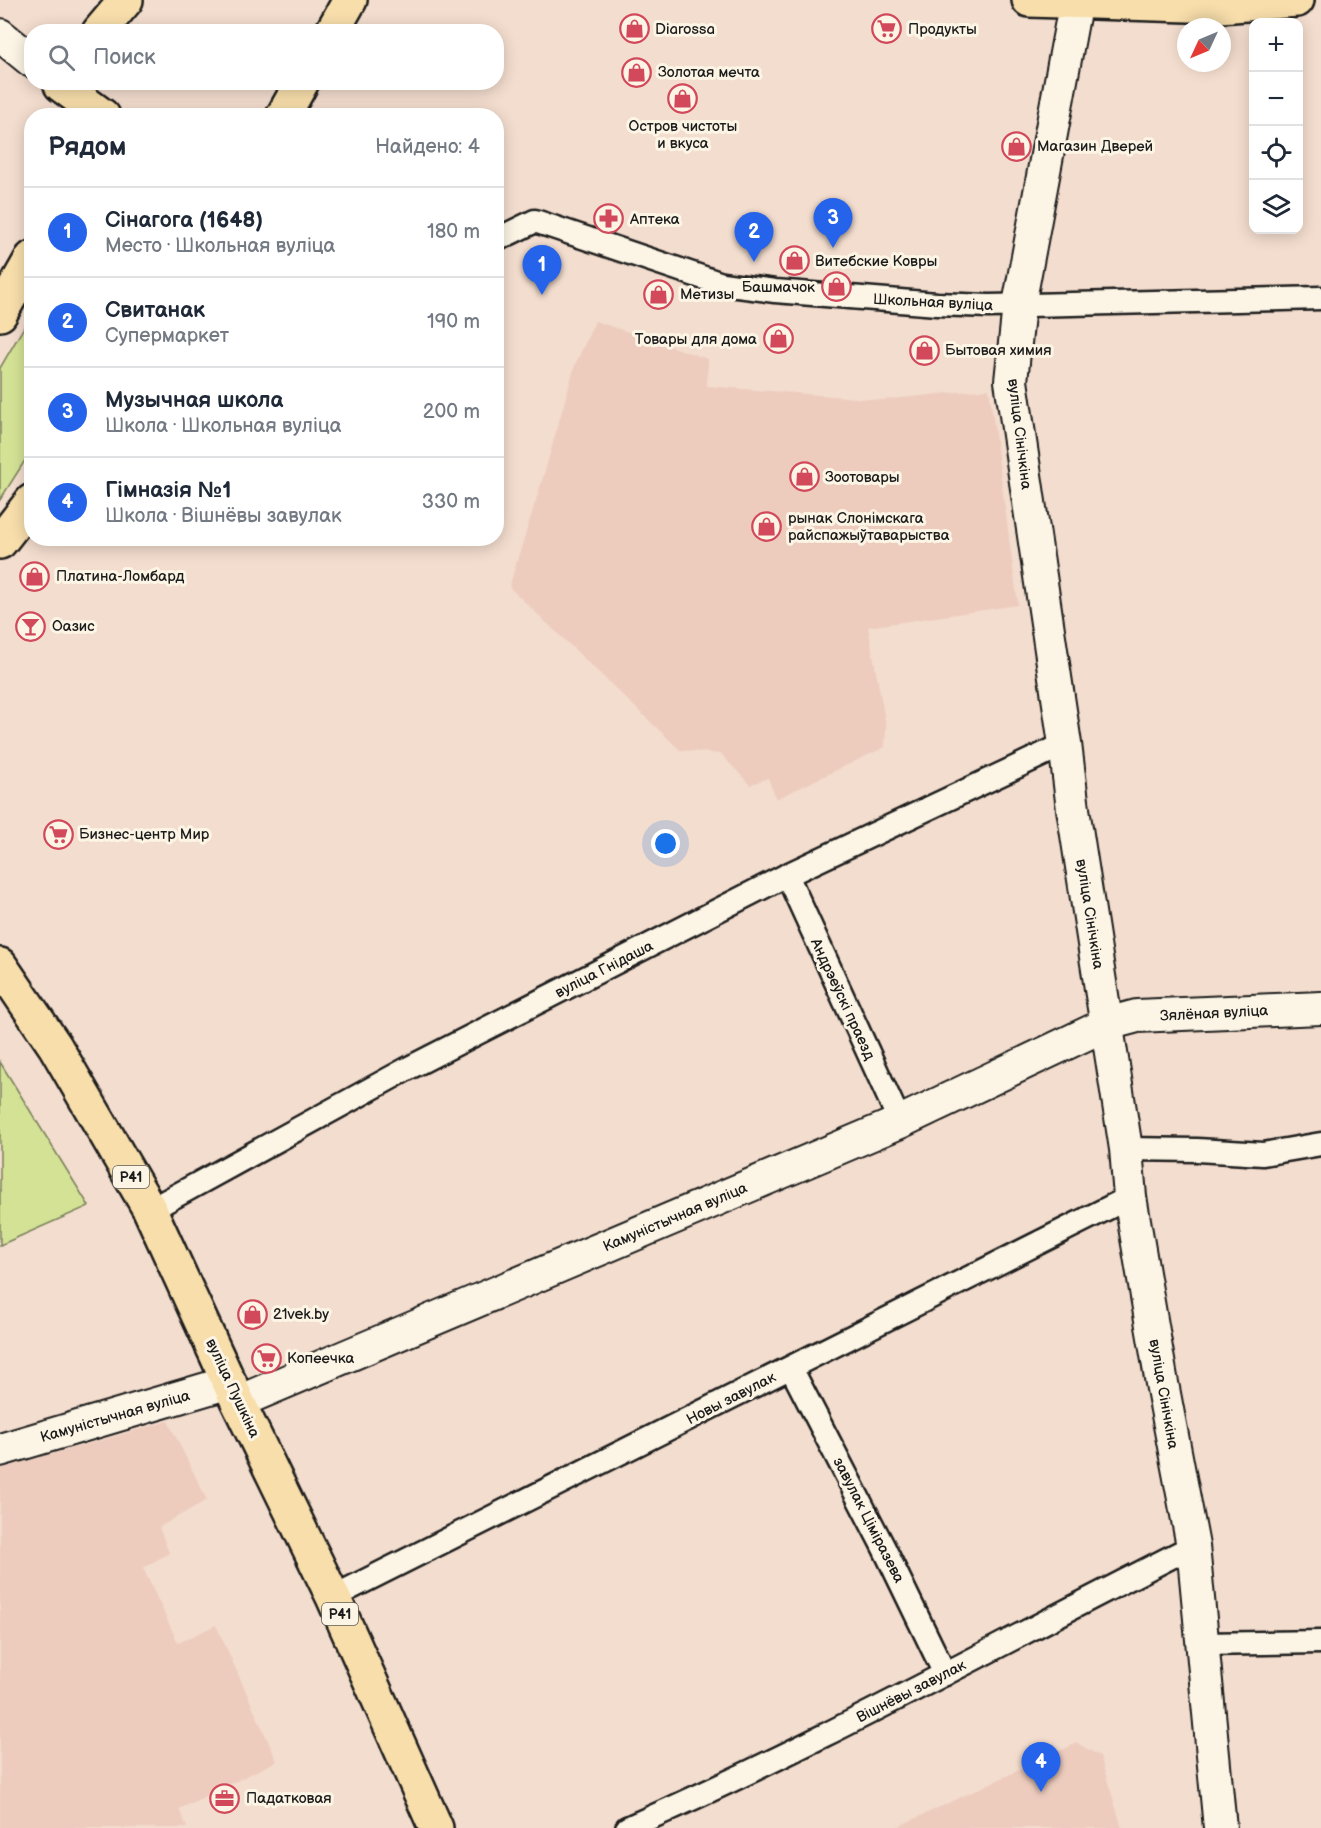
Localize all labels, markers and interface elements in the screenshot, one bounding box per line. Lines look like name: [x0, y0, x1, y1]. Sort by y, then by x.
shop icon: Diarossa: [618, 13, 650, 45]
supermarket icon: Продукты: [871, 13, 903, 45]
north arrow: [1177, 18, 1231, 72]
map controls: [1249, 18, 1303, 234]
button: +: [1249, 18, 1303, 72]
place label: Diarossa: [655, 20, 715, 39]
place label: Продукты: [908, 20, 977, 39]
search box: [24, 24, 504, 90]
icon: search: [45, 41, 78, 74]
text: Поиск: [93, 44, 156, 71]
shop icon: Золотая мечта: [621, 56, 653, 88]
place label: Золотая мечта: [658, 63, 760, 82]
button: −: [1249, 72, 1303, 126]
shop icon: Остров чистоты и вкуса: [667, 83, 699, 115]
place label: Остров чистоты и вкуса: [629, 117, 737, 153]
button: locate: [1249, 126, 1303, 180]
shop icon: Магазин Дверей: [1000, 130, 1032, 162]
text: Рядом: [48, 132, 126, 163]
text: Найдено: 4: [375, 135, 480, 159]
place label: Магазин Дверей: [1037, 137, 1153, 156]
button: layers: [1249, 180, 1303, 234]
pin: 3: [814, 198, 852, 248]
pharmacy icon: Аптека: [593, 203, 625, 235]
text: Сінагога (1648): [105, 207, 263, 234]
place label: Аптека: [629, 210, 680, 229]
pin: 2: [734, 212, 774, 262]
text: 1: [63, 220, 72, 244]
text: 180 m: [427, 220, 480, 244]
text: Место · Школьная вуліца: [105, 234, 335, 258]
shop icon: Витебские Ковры: [778, 245, 810, 277]
pin: 1: [522, 246, 562, 295]
place label: Витебские Ковры: [815, 252, 937, 271]
shop icon: Башмачок: [820, 271, 852, 303]
shop icon: Метизы: [643, 278, 675, 310]
place label: Башмачок: [742, 278, 815, 297]
place label: Метизы: [680, 285, 734, 304]
street label: Школьная вуліца: [872, 290, 994, 315]
text: Свитанак: [105, 297, 205, 324]
text: 2: [62, 310, 73, 334]
text: 190 m: [427, 310, 480, 334]
shop icon: Товары для дома: [762, 323, 794, 355]
text: Супермаркет: [105, 324, 229, 348]
place label: Товары для дома: [635, 330, 757, 349]
shop icon: Бытовая химия: [908, 334, 940, 366]
place label: Бытовая химия: [945, 341, 1052, 360]
street label: вуліца Сінічкіна: [1003, 378, 1036, 491]
text: Музычная школа: [105, 387, 283, 414]
text: 3: [62, 400, 73, 424]
text: 200 m: [423, 400, 480, 424]
text: Школа · Школьная вуліца: [105, 414, 341, 438]
shop icon: Зоотовары: [788, 461, 820, 493]
place label: Зоотовары: [825, 468, 900, 487]
text: Гімназія №1: [105, 477, 232, 504]
text: 4: [62, 490, 73, 514]
text: 330 m: [422, 490, 480, 514]
text: Школа · Вішнёвы завулак: [105, 504, 342, 528]
place label: рынак Слонімскага райспажыўтаварыства: [788, 509, 950, 545]
shop icon: рынак Слонімскага райспажыўтаварыства: [751, 511, 783, 543]
shop icon: Платина-Ломбард: [19, 560, 51, 592]
place label: Платина-Ломбард: [56, 567, 184, 586]
bar icon: Оазис: [15, 610, 47, 642]
place label: Оазис: [52, 617, 95, 636]
supermarket icon: Бизнес-центр Мир: [42, 818, 74, 850]
place label: Бизнес-центр Мир: [79, 825, 210, 844]
your location: [651, 829, 680, 858]
street label: вуліца Сінічкіна: [1071, 858, 1108, 971]
street label: Андрэеўскі праезд: [806, 934, 879, 1063]
street label: вуліца Гнідаша: [552, 936, 657, 1002]
street label: Зялёная вуліца: [1159, 1001, 1269, 1026]
road number: Р41: [113, 1166, 149, 1188]
street label: Камуністычная вуліца: [600, 1178, 750, 1256]
shop icon: 21vek.by: [236, 1298, 268, 1330]
place label: 21vek.by: [273, 1305, 329, 1324]
street label: вуліца Пушкіна: [201, 1335, 264, 1441]
street label: вуліца Сінічкіна: [1144, 1338, 1183, 1451]
supermarket icon: Копеечка: [250, 1342, 282, 1374]
place label: Копеечка: [287, 1349, 354, 1368]
street label: Новы завулак: [683, 1368, 779, 1429]
street label: Камуністычная вуліца: [38, 1386, 192, 1447]
street label: завулак Ціміразева: [829, 1454, 909, 1586]
road number: Р41: [322, 1603, 358, 1625]
street label: Вішнёвы завулак: [853, 1656, 969, 1727]
pin: 4: [1022, 1742, 1060, 1792]
office icon: Падатковая: [209, 1782, 241, 1814]
place label: Падатковая: [246, 1789, 332, 1808]

